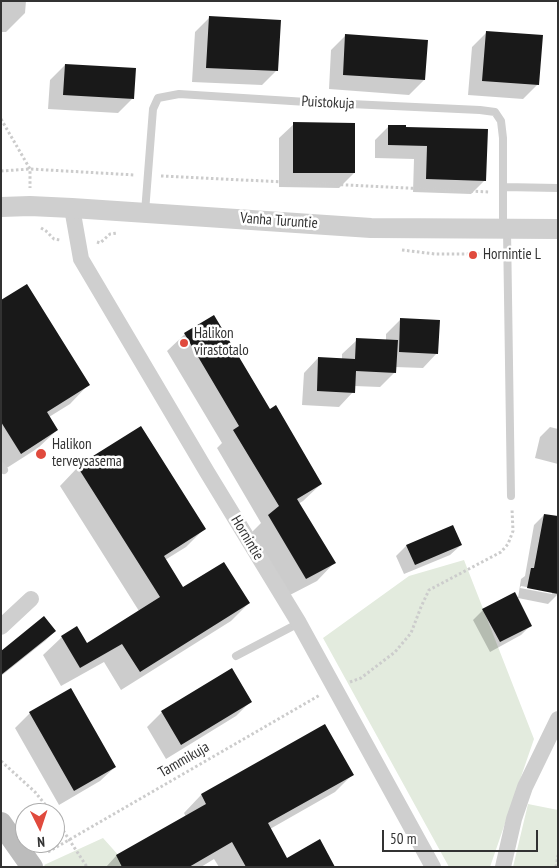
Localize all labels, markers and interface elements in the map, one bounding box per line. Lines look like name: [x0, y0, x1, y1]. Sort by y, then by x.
street label: Puistokuja: [301, 93, 355, 113]
street label: Vanha Turuntie: [240, 209, 318, 233]
place label: Hornintie L: [483, 246, 541, 264]
marker: Hornintie L: [467, 249, 479, 261]
place label: Halikon virastotalo: [194, 325, 249, 360]
marker: Halikon virastotalo: [178, 337, 190, 349]
place label: Halikon terveysasema: [52, 436, 122, 471]
marker: Halikon terveysasema: [34, 447, 48, 461]
street label: Hornintie: [227, 513, 267, 563]
street label: Tammikuja: [155, 738, 213, 782]
north arrow: [15, 803, 65, 853]
scale bar: [384, 820, 540, 852]
text: 50 m: [390, 829, 416, 848]
text: N: [37, 833, 45, 851]

